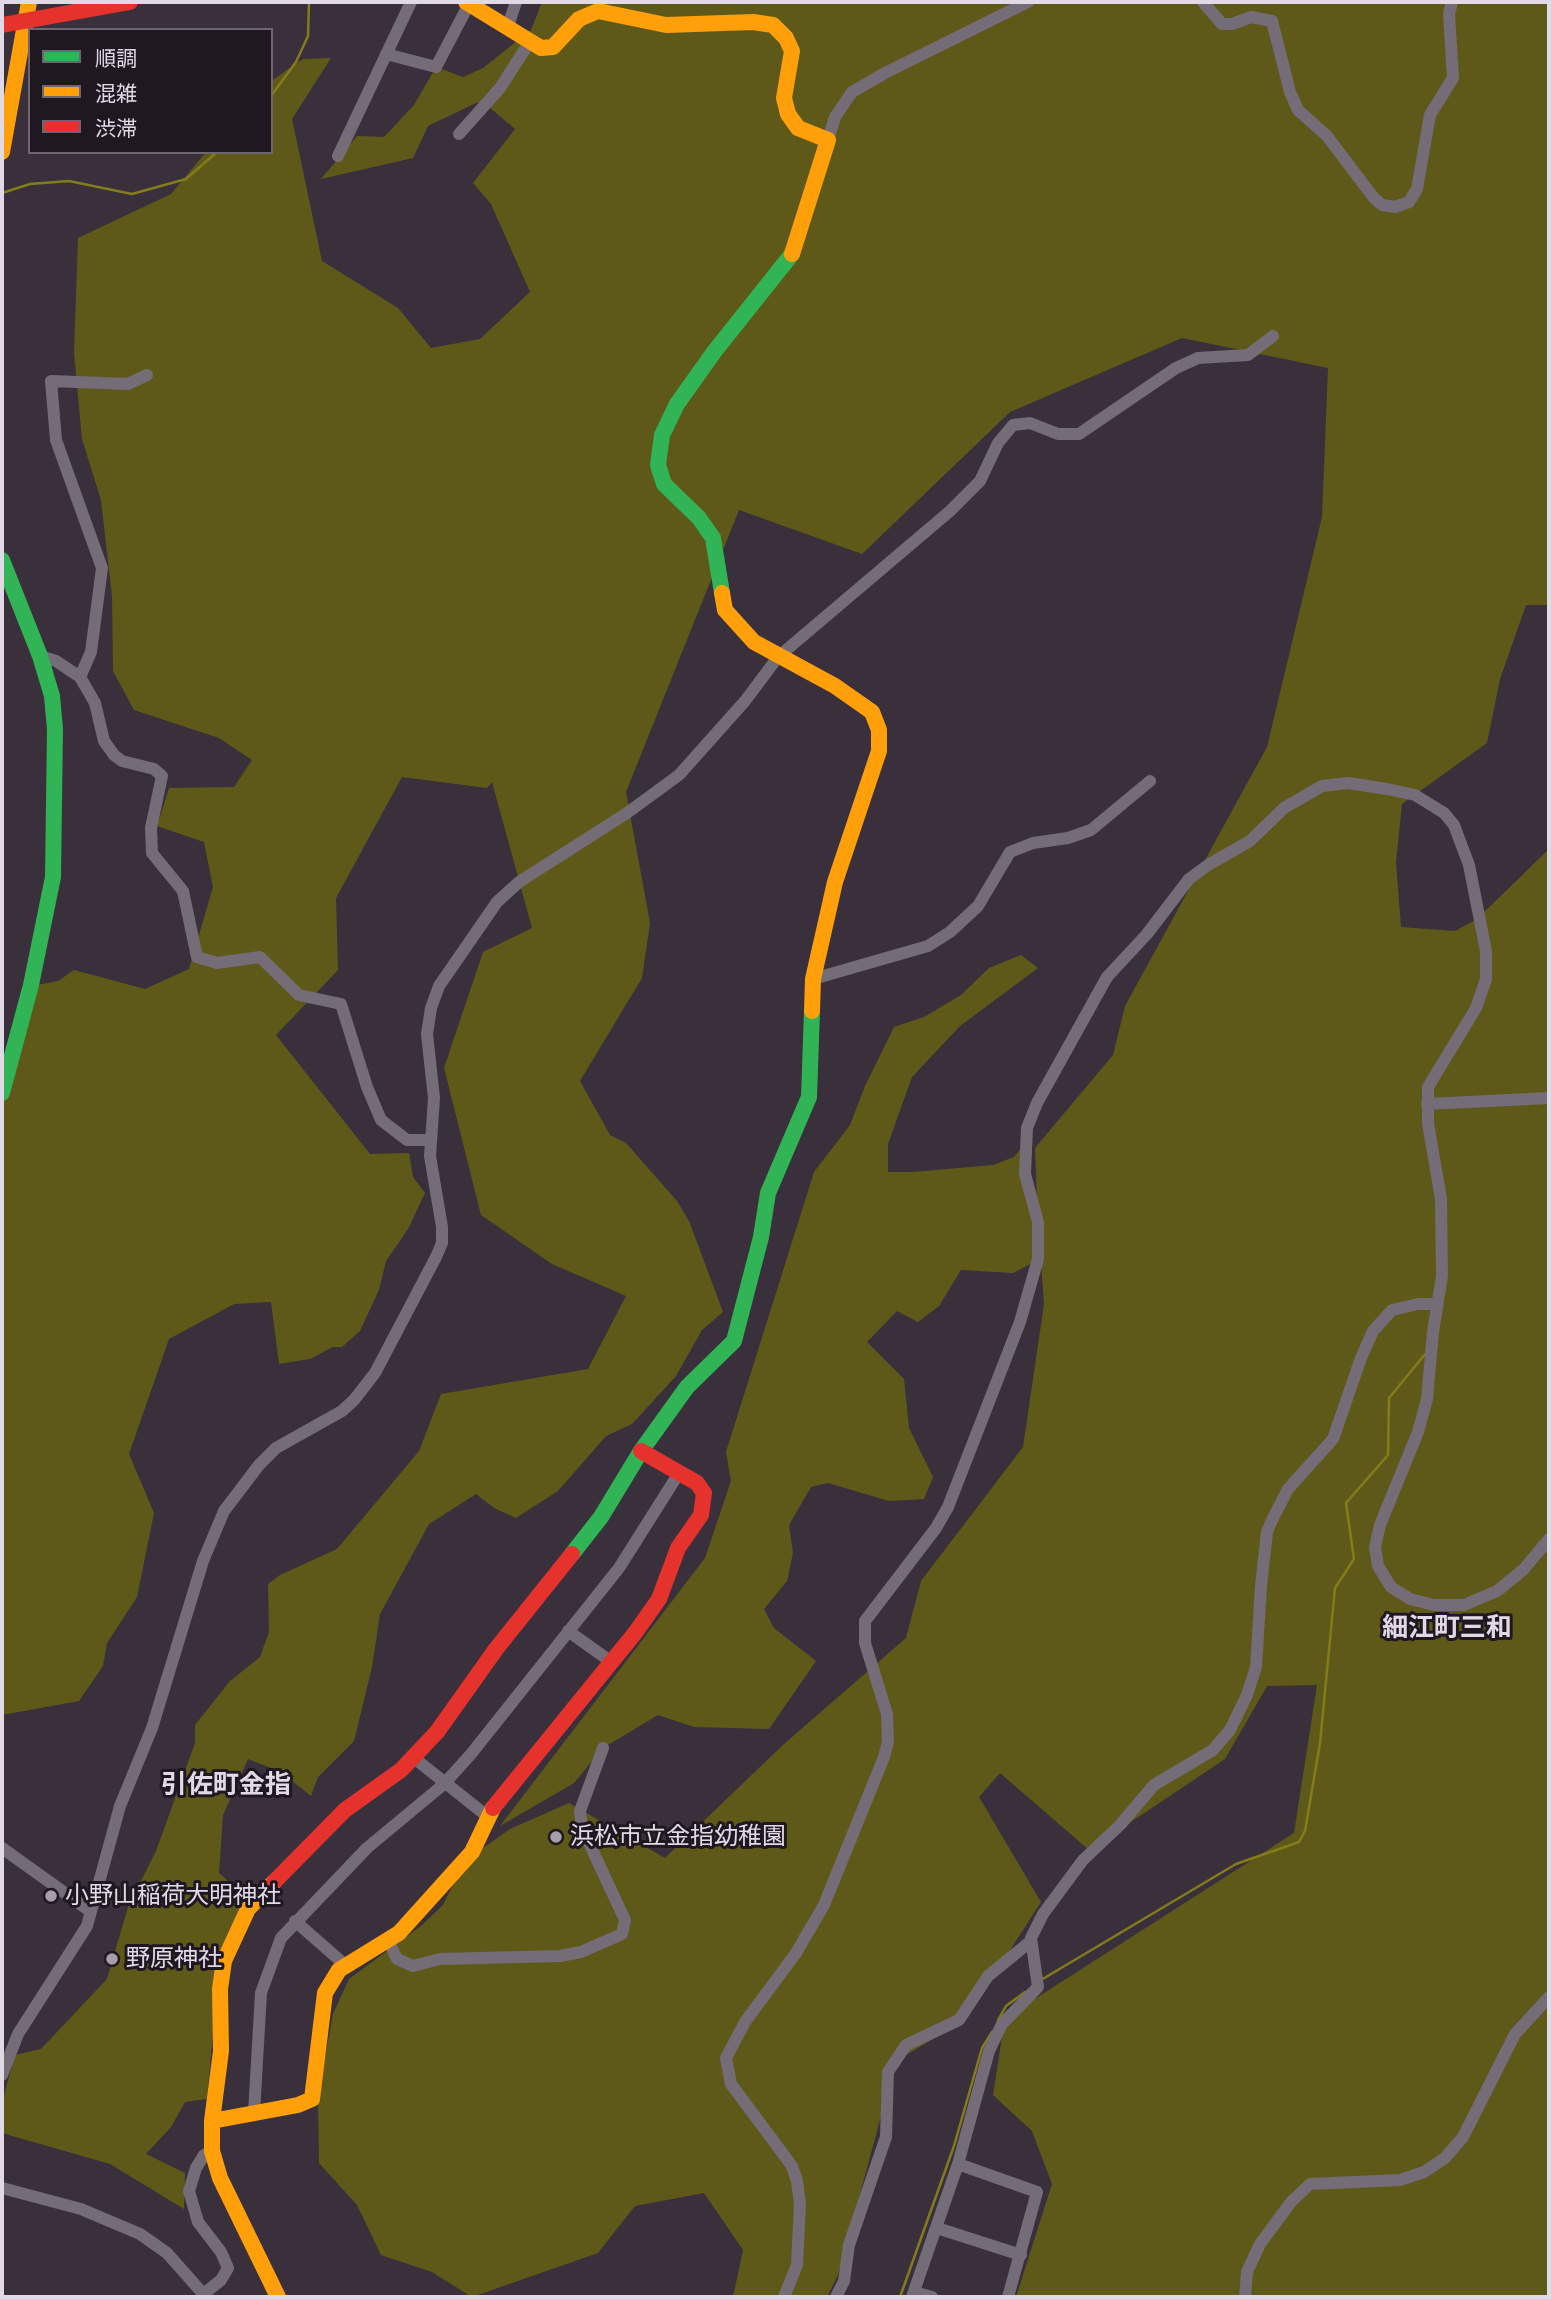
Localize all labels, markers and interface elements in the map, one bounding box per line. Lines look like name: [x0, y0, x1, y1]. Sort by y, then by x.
legend: [28, 28, 273, 154]
text: 順調: [95, 45, 137, 72]
text: 混雑: [95, 80, 137, 107]
text: 渋滞: [95, 115, 137, 142]
district label: 細江町三和: [1382, 1613, 1512, 1645]
district label: 引佐町金指: [161, 1770, 291, 1802]
place label: 浜松市立金指幼稚園: [570, 1823, 786, 1851]
marker: 浜松市立金指幼稚園: [548, 1829, 564, 1845]
place label: 小野山稲荷大明神社: [65, 1882, 281, 1910]
marker: 小野山稲荷大明神社: [43, 1888, 59, 1904]
place label: 野原神社: [126, 1945, 222, 1973]
marker: 野原神社: [104, 1951, 120, 1967]

